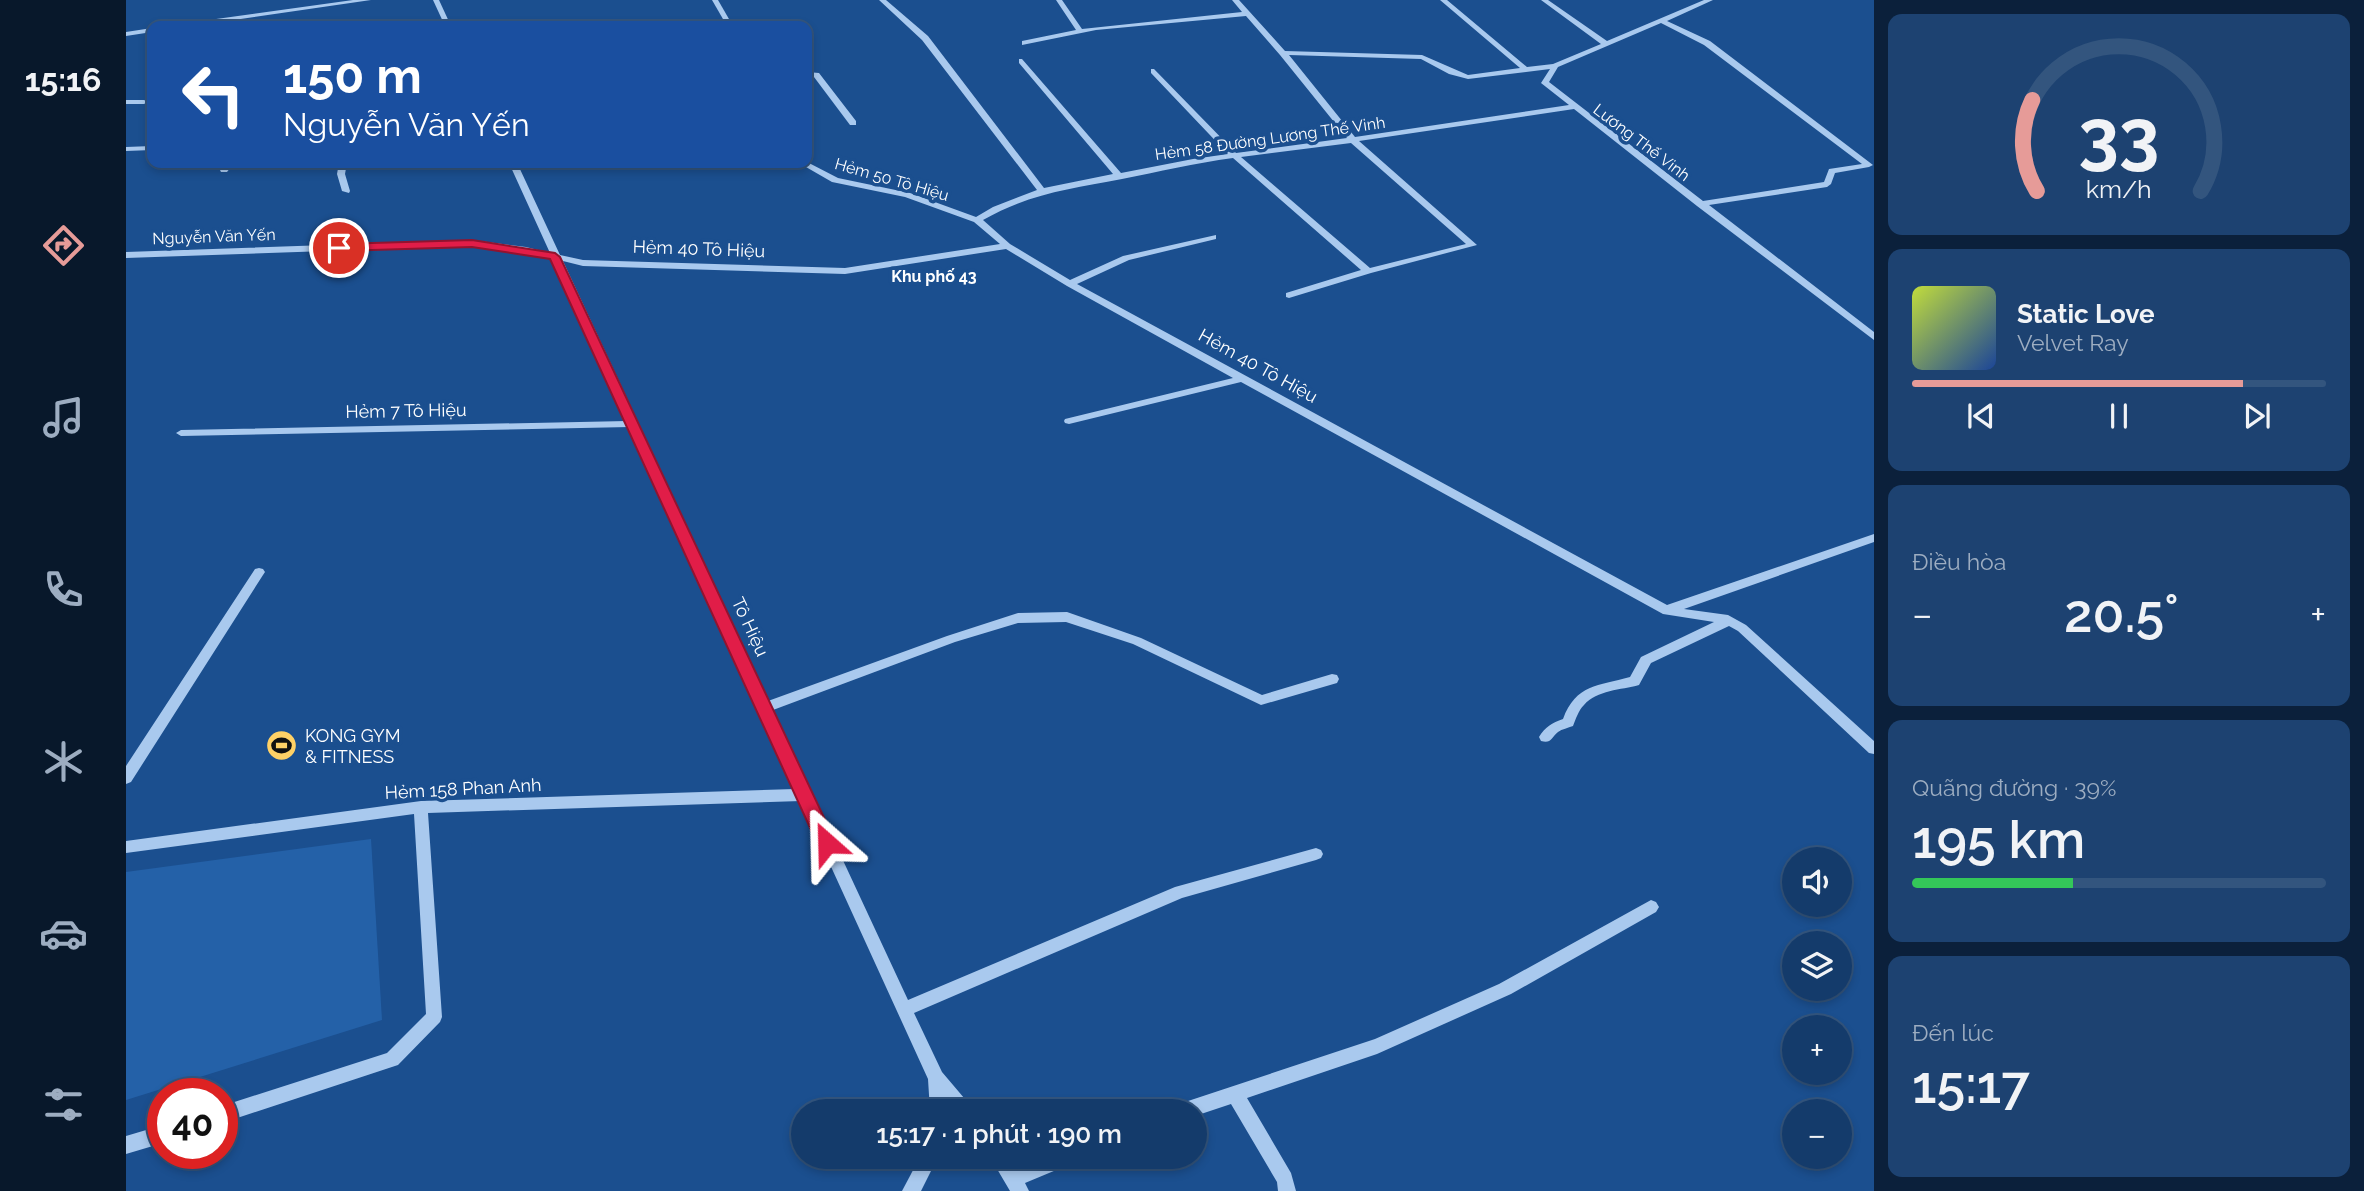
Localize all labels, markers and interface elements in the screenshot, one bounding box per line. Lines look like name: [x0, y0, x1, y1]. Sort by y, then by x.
text: 150 m: [283, 47, 422, 104]
icon: left: [168, 49, 259, 140]
text: 15:16: [25, 61, 101, 98]
text: 33: [2078, 93, 2160, 178]
street label: Lương Thế Vinh: [1590, 100, 1694, 185]
text: Nguyễn Văn Yến: [283, 106, 530, 143]
street label: Hẻm 58 Đường Lương Thế Vinh: [1154, 113, 1386, 164]
street label: Hẻm 50 Tô Hiệu: [833, 154, 951, 205]
text: km/h: [2086, 174, 2152, 204]
pin: [309, 218, 369, 278]
icon: directions: [39, 221, 88, 270]
street label: Nguyễn Văn Yến: [152, 225, 276, 248]
icon: arrive: [320, 229, 358, 267]
street label: Hẻm 40 Tô Hiệu: [632, 236, 766, 261]
district label: Khu phố 43: [891, 267, 977, 286]
text: Static Love: [2017, 299, 2155, 329]
street label: Hẻm 40 Tô Hiệu: [1195, 324, 1321, 407]
text: Velvet Ray: [2017, 329, 2129, 356]
icon: music: [39, 393, 88, 442]
icon: previous: [1962, 397, 2000, 435]
icon: pause: [2100, 397, 2138, 435]
icon: next: [2238, 397, 2276, 435]
street label: Hẻm 7 Tô Hiệu: [345, 399, 467, 422]
text: Điều hòa: [1912, 548, 2006, 575]
icon: phone: [39, 565, 88, 614]
text: 20.5°: [2064, 583, 2179, 644]
text: −: [1912, 592, 1932, 637]
text: +: [2310, 592, 2326, 637]
street label: Tô Hiệu: [728, 594, 773, 660]
place label: KONG GYM & FITNESS: [305, 725, 401, 767]
sports icon: KONG GYM & FITNESS: [265, 729, 299, 763]
icon: climate: [39, 737, 88, 786]
street label: Hẻm 158 Phan Anh: [384, 774, 542, 803]
text: Quãng đường · 39%: [1912, 774, 2116, 801]
position arrow: [790, 806, 864, 880]
text: 195 km: [1912, 809, 2085, 870]
map controls: [1782, 847, 1852, 1169]
button: sound: [1782, 847, 1852, 917]
icon: car: [39, 909, 88, 958]
button: layers: [1782, 931, 1852, 1001]
button: +: [1782, 1015, 1852, 1085]
text: Đến lúc: [1912, 1019, 1994, 1046]
text: 15:17: [1912, 1054, 2030, 1115]
speed limit sign: 40: [147, 1078, 238, 1169]
icon: filters: [39, 1080, 88, 1129]
button: −: [1782, 1099, 1852, 1169]
text: 15:17 · 1 phút · 190 m: [876, 1119, 1122, 1149]

